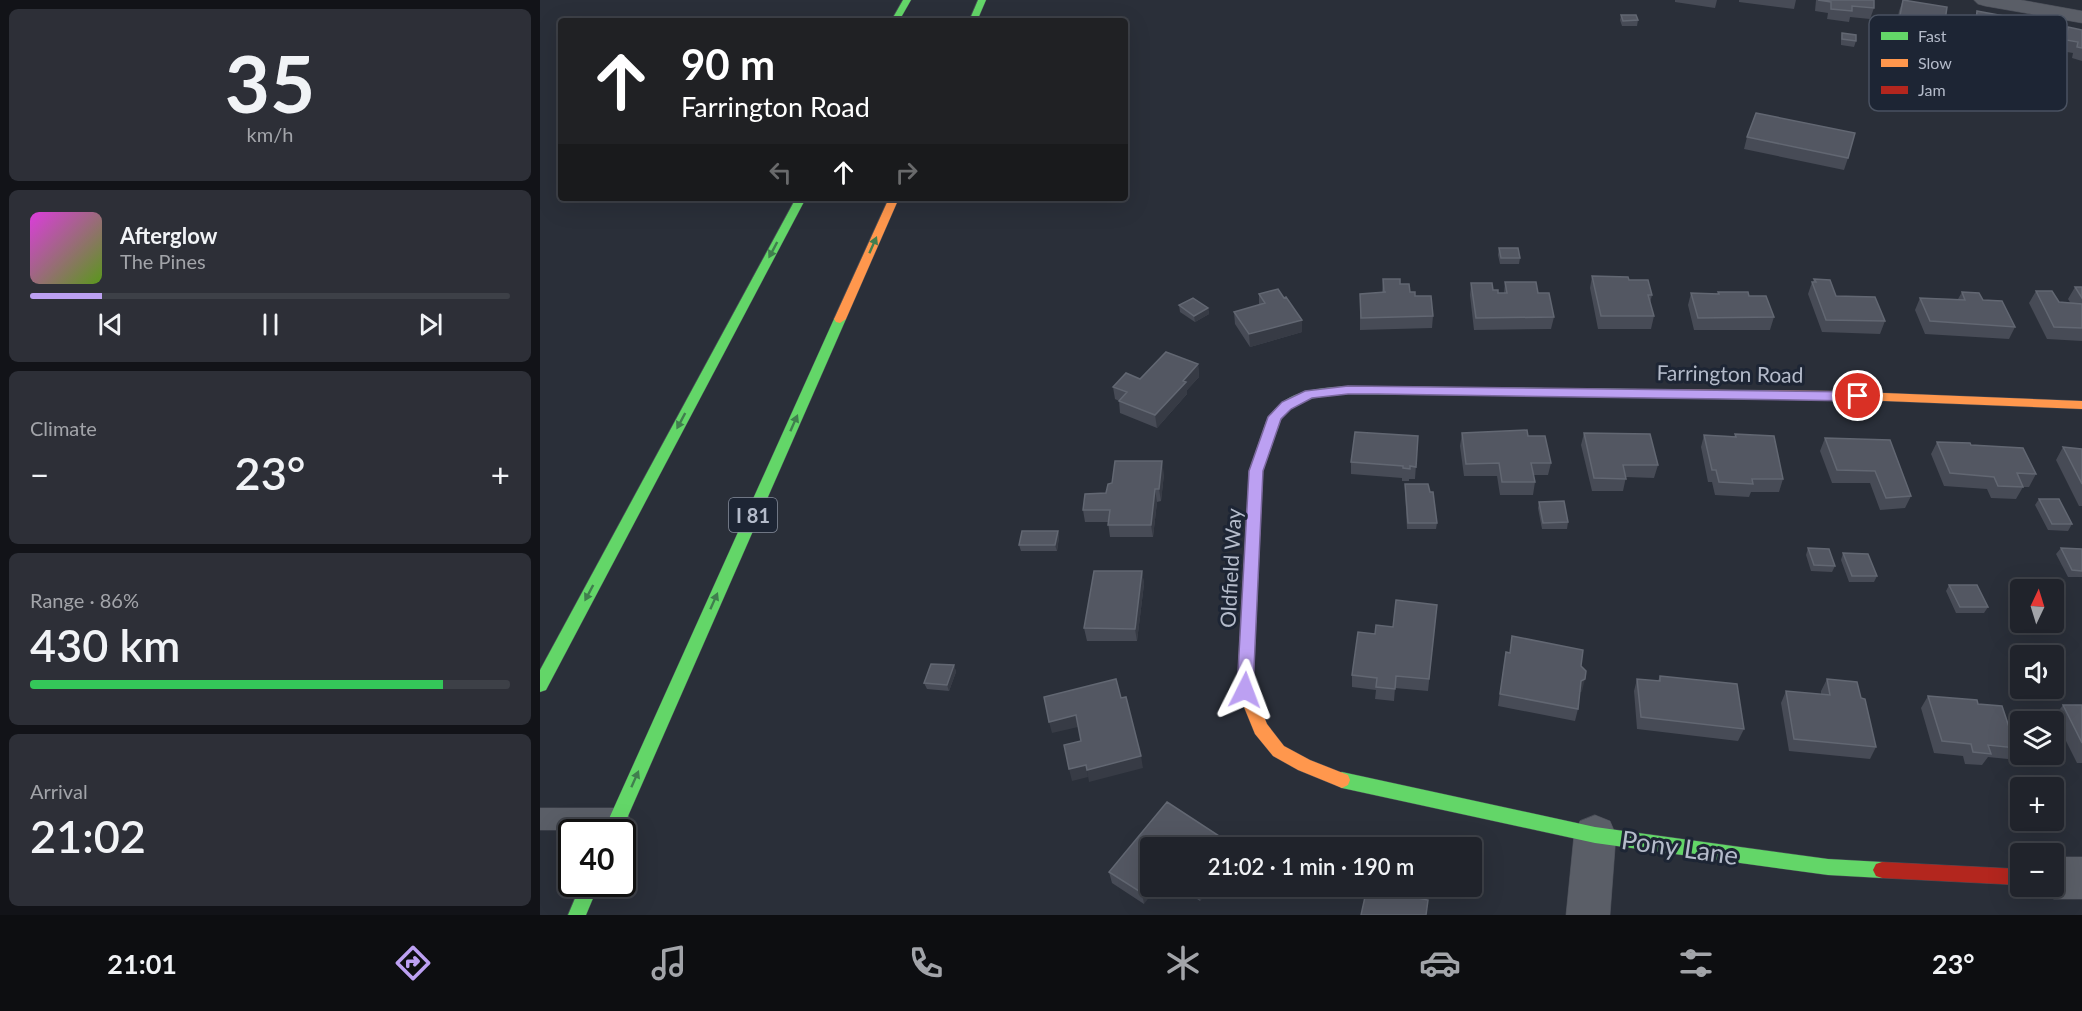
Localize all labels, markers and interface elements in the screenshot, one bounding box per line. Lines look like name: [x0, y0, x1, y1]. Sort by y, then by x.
legend: [1869, 15, 2067, 111]
text: Fast: [1918, 26, 1947, 45]
text: 35: [225, 36, 315, 130]
text: 90 m: [681, 39, 775, 89]
icon: ahead: [582, 42, 660, 120]
text: Slow: [1918, 53, 1952, 72]
text: Jam: [1918, 80, 1946, 99]
text: Farrington Road: [681, 90, 870, 123]
text: km/h: [247, 122, 293, 146]
icon: left: [764, 156, 797, 189]
icon: ahead: [827, 156, 860, 189]
icon: right: [890, 156, 923, 189]
text: Afterglow: [120, 222, 217, 249]
one-way arrow: [868, 235, 878, 253]
one-way arrow: [768, 241, 778, 258]
text: The Pines: [120, 249, 206, 273]
icon: previous: [94, 308, 127, 341]
icon: pause: [254, 308, 287, 341]
icon: next: [414, 308, 447, 341]
street label: Farrington Road: [1656, 359, 1804, 387]
pin: [1832, 370, 1883, 421]
icon: arrive: [1841, 379, 1874, 412]
one-way arrow: [676, 413, 686, 430]
one-way arrow: [789, 414, 798, 431]
text: Climate: [30, 416, 97, 440]
text: 23°: [235, 446, 305, 500]
text: −: [30, 454, 49, 494]
text: +: [491, 454, 510, 494]
road number: I 81: [729, 498, 777, 532]
street label: Oldfield Way: [1214, 507, 1246, 628]
north arrow: [2010, 579, 2064, 633]
map controls: [2010, 579, 2064, 897]
one-way arrow: [584, 585, 594, 602]
text: Range · 86%: [30, 588, 139, 612]
one-way arrow: [710, 592, 719, 609]
text: 430 km: [30, 618, 180, 672]
button: sound: [2010, 645, 2064, 699]
position arrow: [1213, 658, 1277, 722]
button: layers: [2010, 711, 2064, 765]
one-way arrow: [631, 770, 640, 788]
button: +: [2010, 777, 2064, 831]
text: Arrival: [30, 779, 88, 803]
text: 21:02: [30, 809, 146, 863]
speed limit sign: 40: [558, 819, 636, 897]
street label: Pony Lane: [1619, 823, 1741, 871]
button: −: [2010, 843, 2064, 897]
text: 21:02 · 1 min · 190 m: [1208, 853, 1414, 880]
icon: directions: [392, 942, 434, 984]
icon: music: [648, 942, 690, 984]
icon: phone: [905, 942, 947, 984]
icon: climate: [1162, 942, 1204, 984]
icon: car: [1419, 942, 1461, 984]
icon: filters: [1675, 942, 1717, 984]
text: 21:01: [107, 947, 177, 980]
text: 23°: [1932, 947, 1975, 980]

